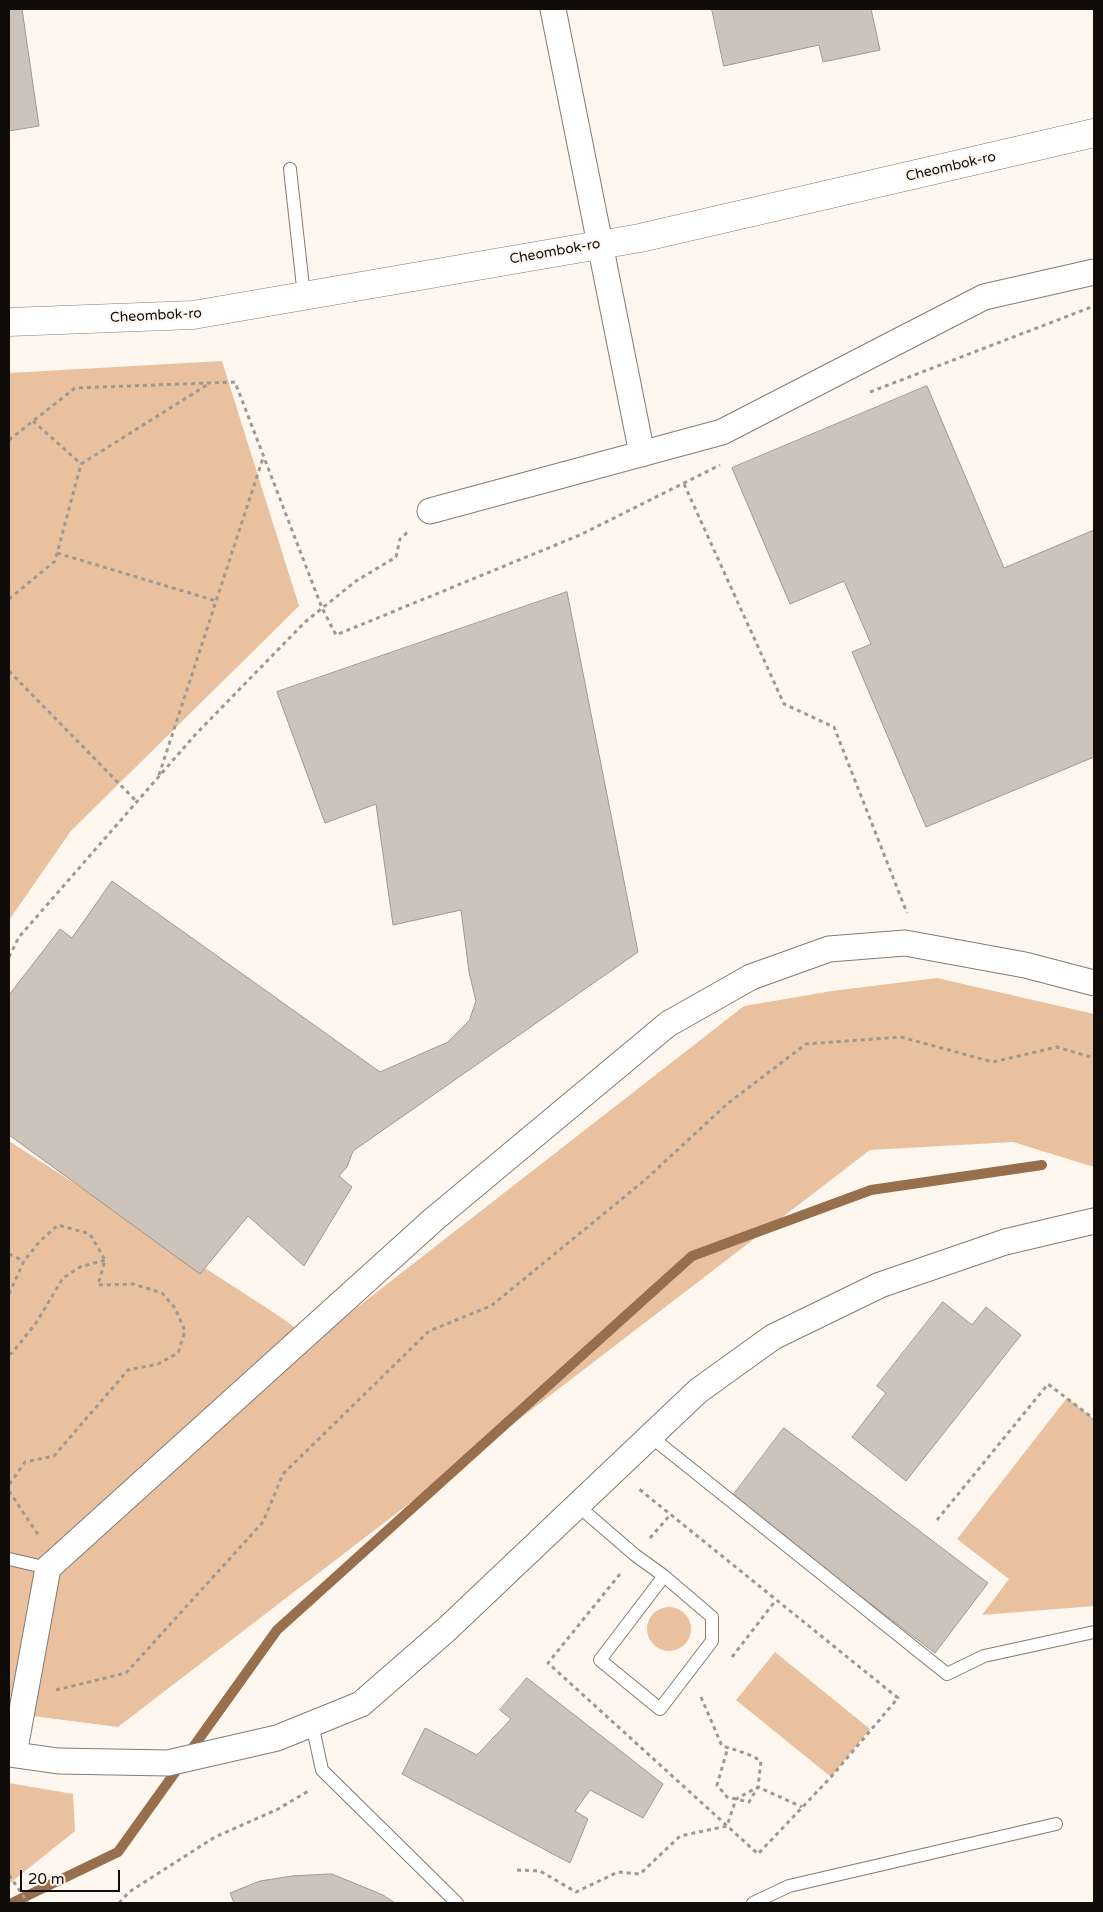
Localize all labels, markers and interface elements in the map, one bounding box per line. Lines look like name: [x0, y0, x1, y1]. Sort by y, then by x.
street label: Cheombok-ro: [904, 148, 998, 186]
street label: Cheombok-ro: [508, 236, 602, 268]
street label: Cheombok-ro: [110, 305, 202, 327]
scale bar: [22, 1860, 122, 1892]
text: 20 m: [28, 1870, 65, 1888]

